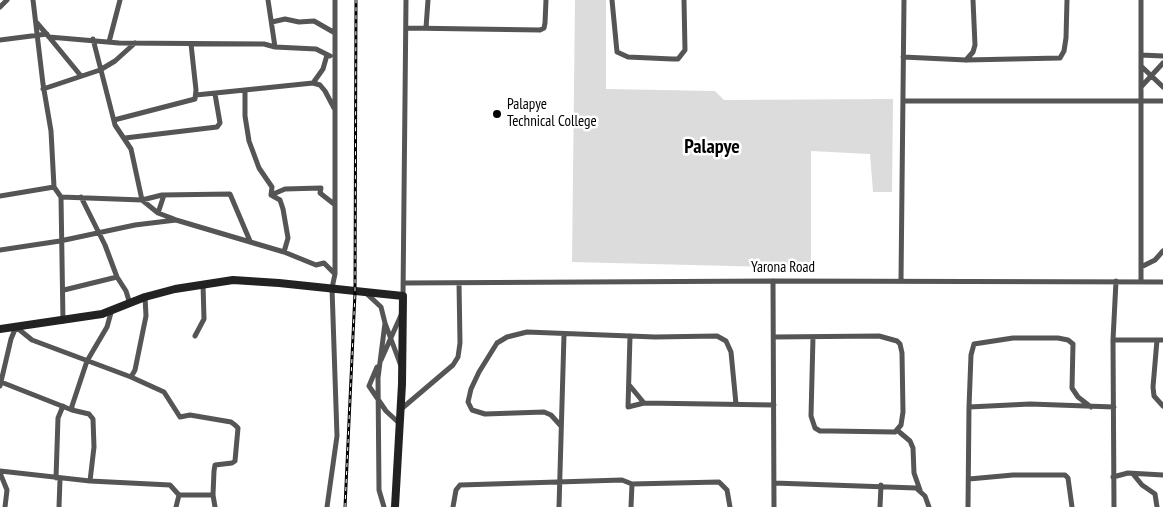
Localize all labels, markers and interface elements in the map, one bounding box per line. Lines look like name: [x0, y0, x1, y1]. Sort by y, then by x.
place label: Palapye Technical College: [507, 96, 597, 131]
marker: Palapye Technical College: [491, 108, 503, 120]
district label: Palapye: [684, 135, 740, 159]
street label: Yarona Road: [751, 259, 815, 277]

